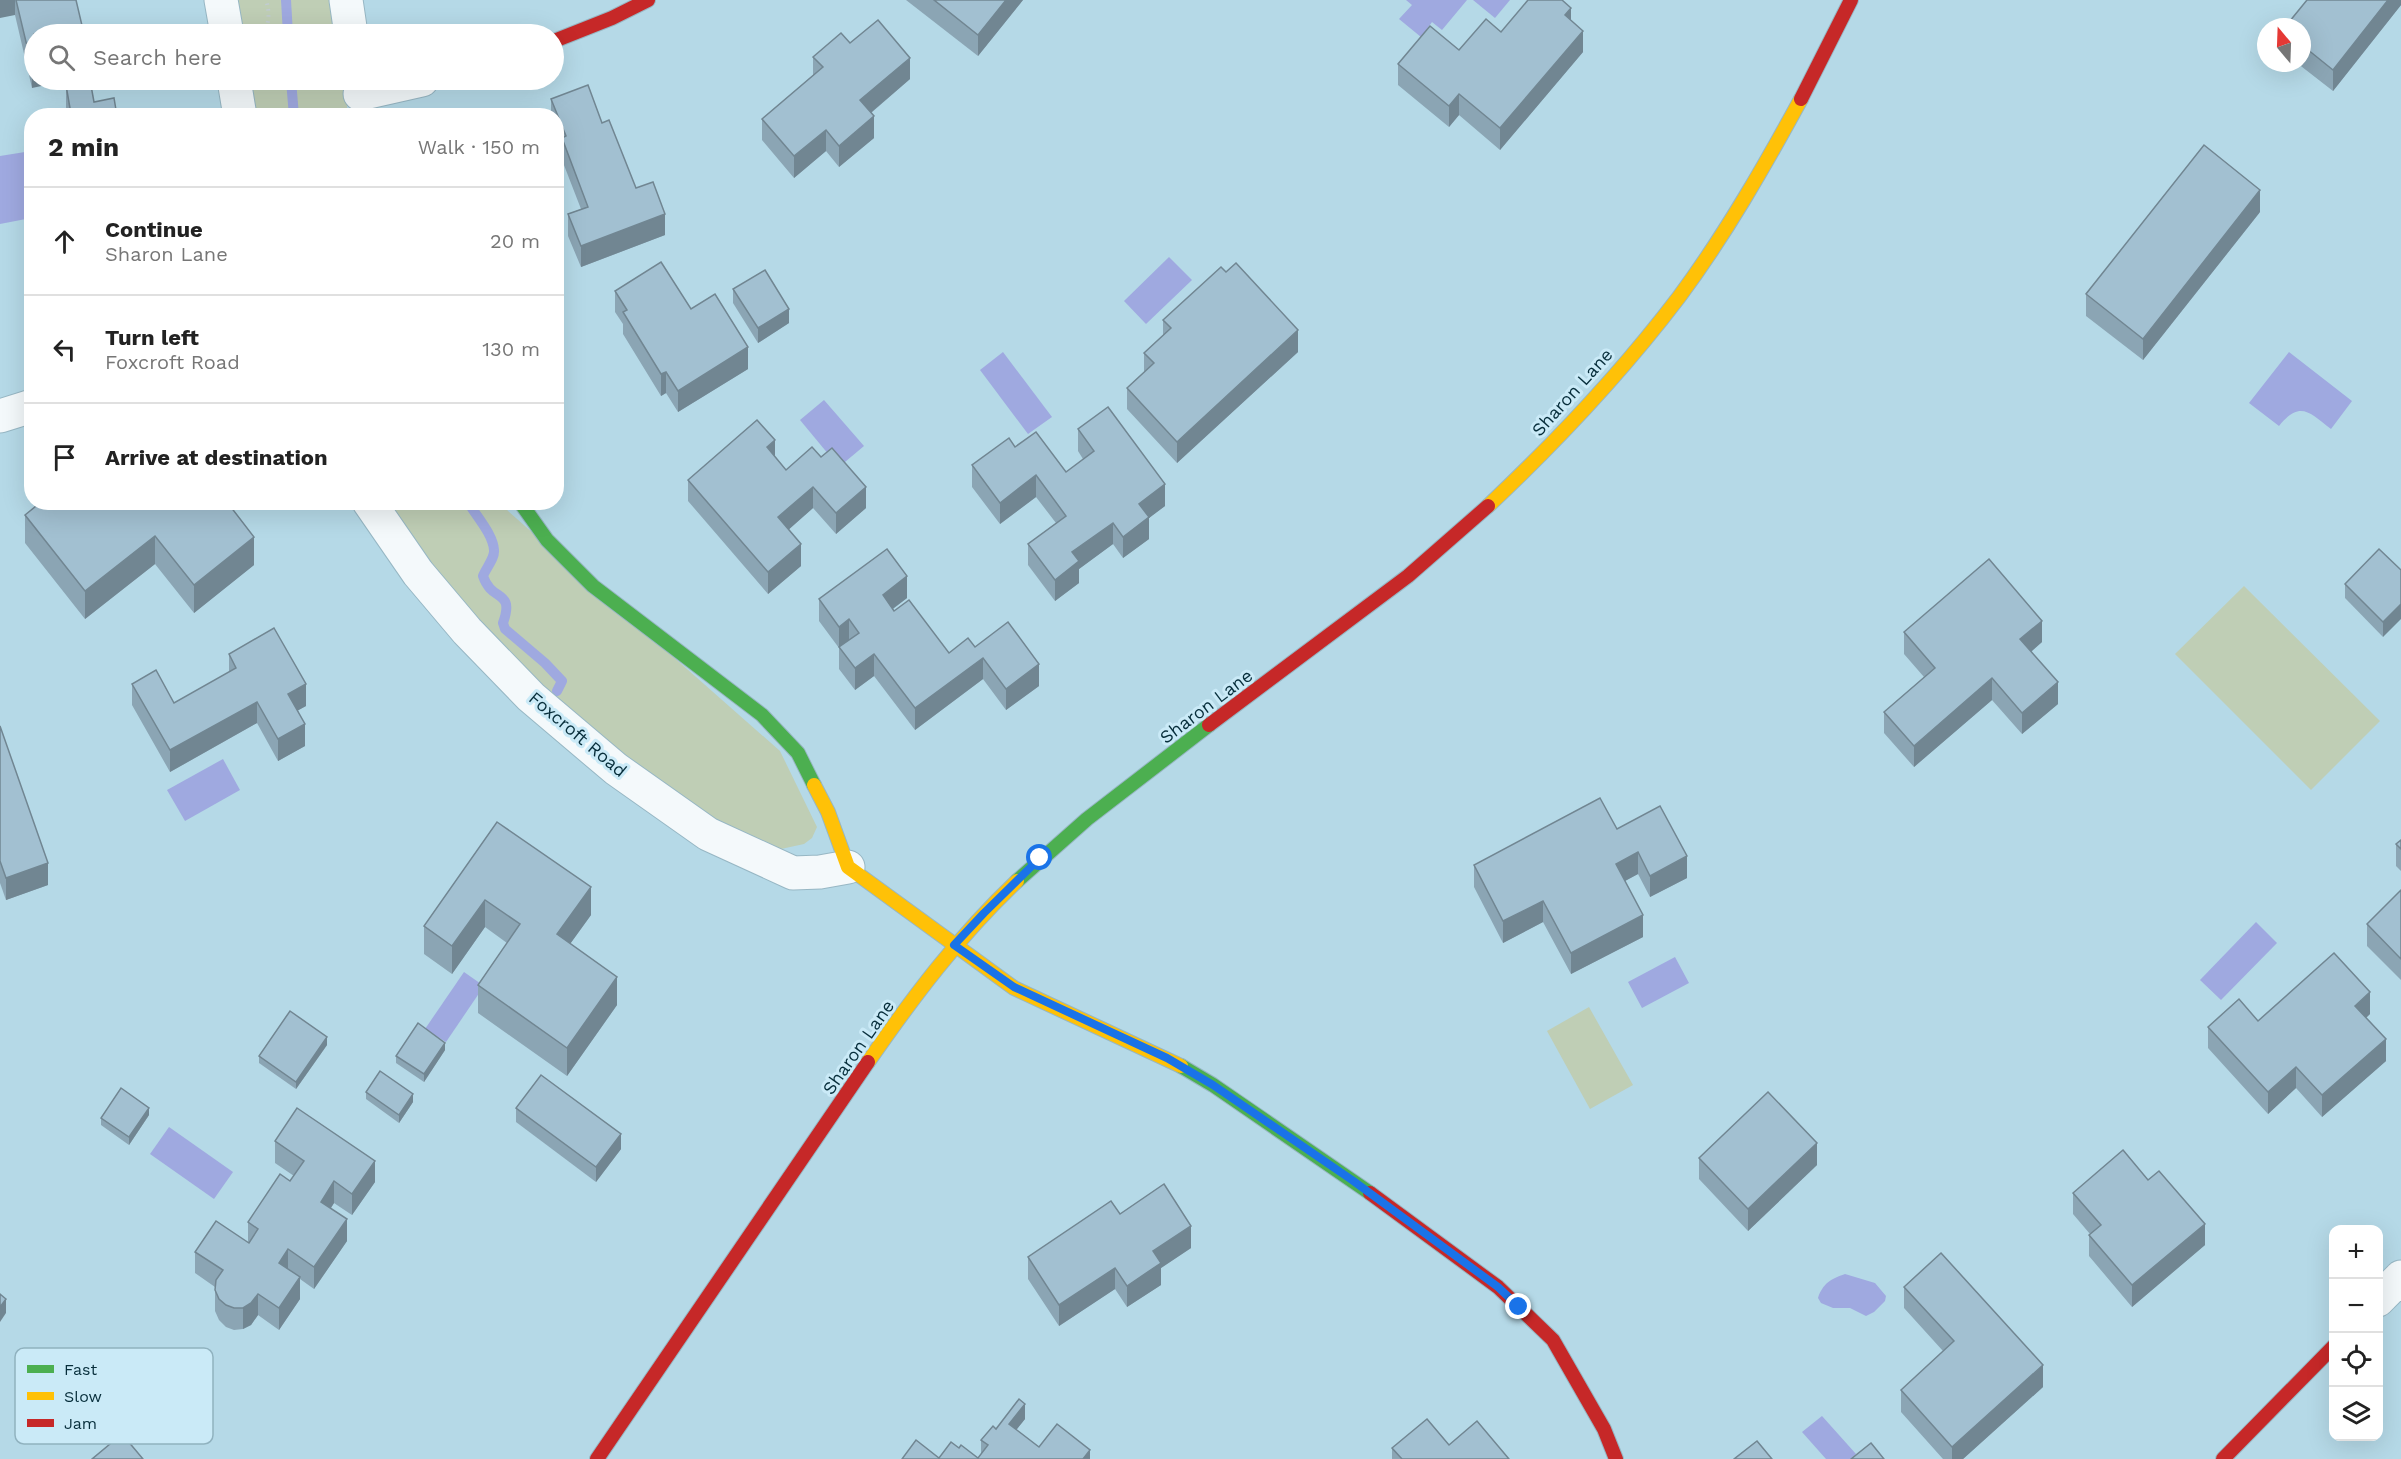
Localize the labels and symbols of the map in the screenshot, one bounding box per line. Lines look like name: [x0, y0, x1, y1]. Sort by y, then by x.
north arrow: [2257, 18, 2311, 72]
street label: Sharon Lane: [1527, 344, 1617, 440]
street label: Sharon Lane: [1156, 664, 1256, 748]
street label: Foxcroft Road: [525, 687, 631, 781]
route start: [1026, 844, 1052, 870]
street label: Sharon Lane: [818, 996, 898, 1098]
route end: [1505, 1293, 1531, 1319]
legend: [15, 1348, 213, 1444]
text: Fast: [64, 1360, 97, 1379]
text: Slow: [64, 1387, 102, 1406]
text: Jam: [64, 1414, 97, 1433]

